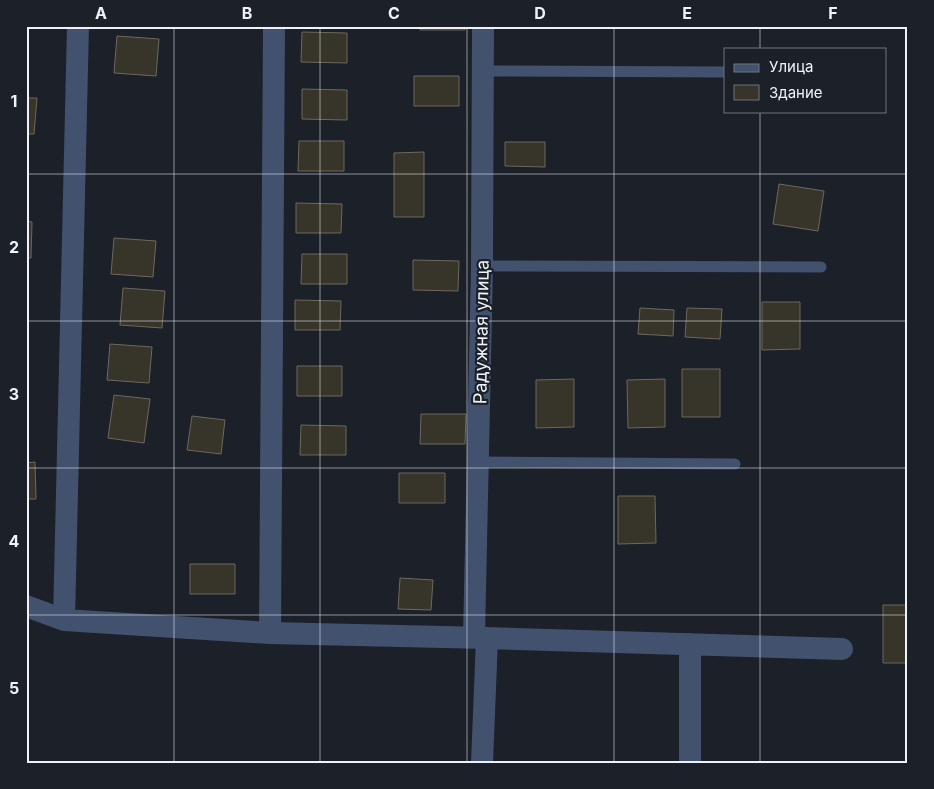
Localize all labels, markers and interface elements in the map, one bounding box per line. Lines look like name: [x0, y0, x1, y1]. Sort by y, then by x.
text: A: [95, 3, 107, 23]
text: B: [242, 3, 252, 23]
text: C: [388, 3, 400, 23]
text: D: [534, 3, 546, 23]
text: E: [682, 3, 692, 23]
text: F: [828, 3, 838, 23]
legend: [724, 48, 886, 112]
text: Улица: [769, 57, 813, 76]
text: Здание: [769, 83, 823, 102]
text: 1: [11, 91, 17, 111]
text: 2: [9, 237, 19, 257]
street label: Радужная улица: [469, 260, 493, 404]
text: 3: [9, 384, 19, 404]
text: 4: [9, 531, 20, 551]
text: 5: [9, 678, 19, 698]

